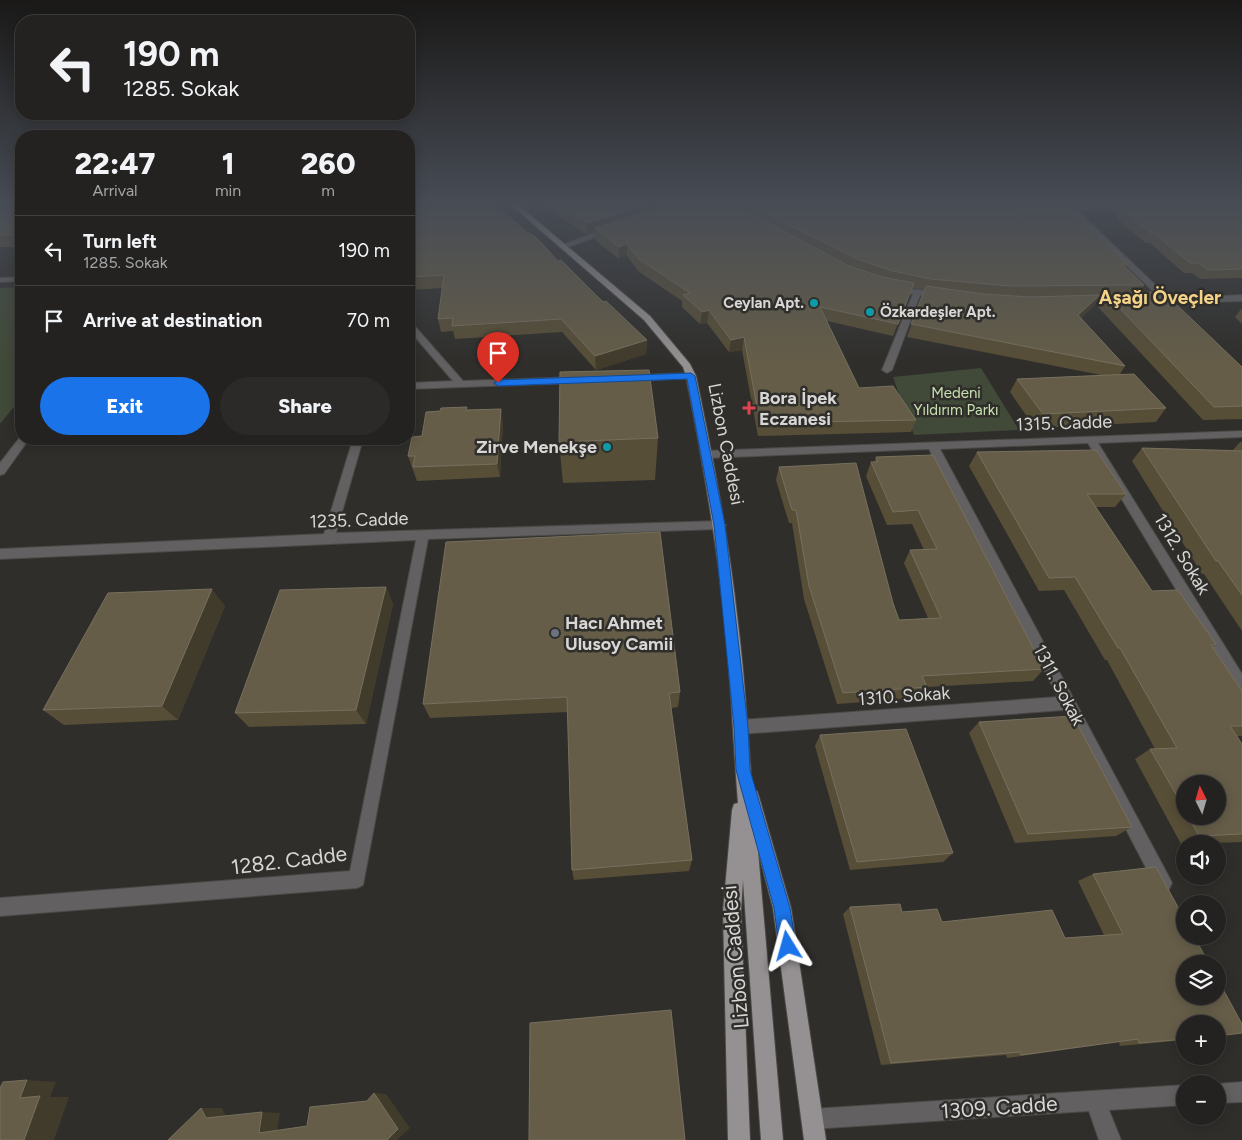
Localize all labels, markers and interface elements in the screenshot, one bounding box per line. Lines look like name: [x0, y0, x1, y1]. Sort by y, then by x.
text: 190 m: [123, 33, 220, 75]
icon: left: [40, 35, 105, 100]
text: 1285. Sokak: [123, 75, 239, 102]
text: 22:47: [74, 145, 156, 182]
text: 1: [222, 145, 235, 182]
text: 260: [301, 145, 356, 182]
text: Arrival: [92, 181, 138, 200]
text: min: [215, 181, 241, 200]
text: m: [321, 181, 335, 200]
text: Turn left: [83, 230, 157, 253]
icon: left: [40, 237, 68, 265]
text: 190 m: [338, 239, 390, 262]
text: 1285. Sokak: [83, 253, 167, 272]
district label: Aşağı Öveçler: [1099, 286, 1221, 309]
place label: Ceylan Apt.: [723, 294, 804, 312]
marker: Ceylan Apt.: [808, 297, 820, 309]
place label: Özkardeşler Apt.: [880, 302, 996, 321]
marker: Özkardeşler Apt.: [864, 306, 876, 318]
icon: arrive: [40, 307, 68, 335]
text: Arrive at destination: [83, 309, 262, 332]
text: 70 m: [347, 309, 390, 332]
pin: [477, 332, 519, 383]
icon: arrive: [484, 339, 512, 367]
button: Exit: [40, 377, 210, 435]
button: Share: [220, 377, 390, 435]
street label: Lizbon Caddesi: [703, 381, 749, 507]
park label: Medeni Yıldırım Parkı: [913, 384, 999, 419]
place label: Bora İpek Eczanesi: [759, 387, 837, 430]
marker: Bora İpek Eczanesi: [743, 402, 755, 414]
street label: 1315. Cadde: [1015, 410, 1113, 436]
place label: Zirve Menekşe: [476, 436, 597, 458]
marker: Zirve Menekşe: [601, 441, 613, 453]
street label: 1235. Cadde: [309, 507, 409, 533]
street label: 1312. Sokak: [1149, 509, 1215, 599]
place label: Hacı Ahmet Ulusoy Camii: [565, 612, 673, 655]
marker: Hacı Ahmet Ulusoy Camii: [549, 627, 561, 639]
street label: 1311. Sokak: [1029, 641, 1090, 729]
street label: 1310. Sokak: [857, 682, 951, 710]
north arrow: [1176, 775, 1226, 825]
map controls: [1176, 775, 1226, 1125]
button: sound: [1176, 835, 1226, 885]
street label: 1282. Cadde: [230, 840, 348, 880]
street label: Lizbon Caddesi: [716, 884, 754, 1030]
button: search: [1176, 895, 1226, 945]
position arrow: [761, 919, 813, 971]
button: layers: [1176, 955, 1226, 1005]
button: +: [1176, 1015, 1226, 1065]
button: −: [1176, 1075, 1226, 1125]
street label: 1309. Cadde: [940, 1090, 1058, 1124]

